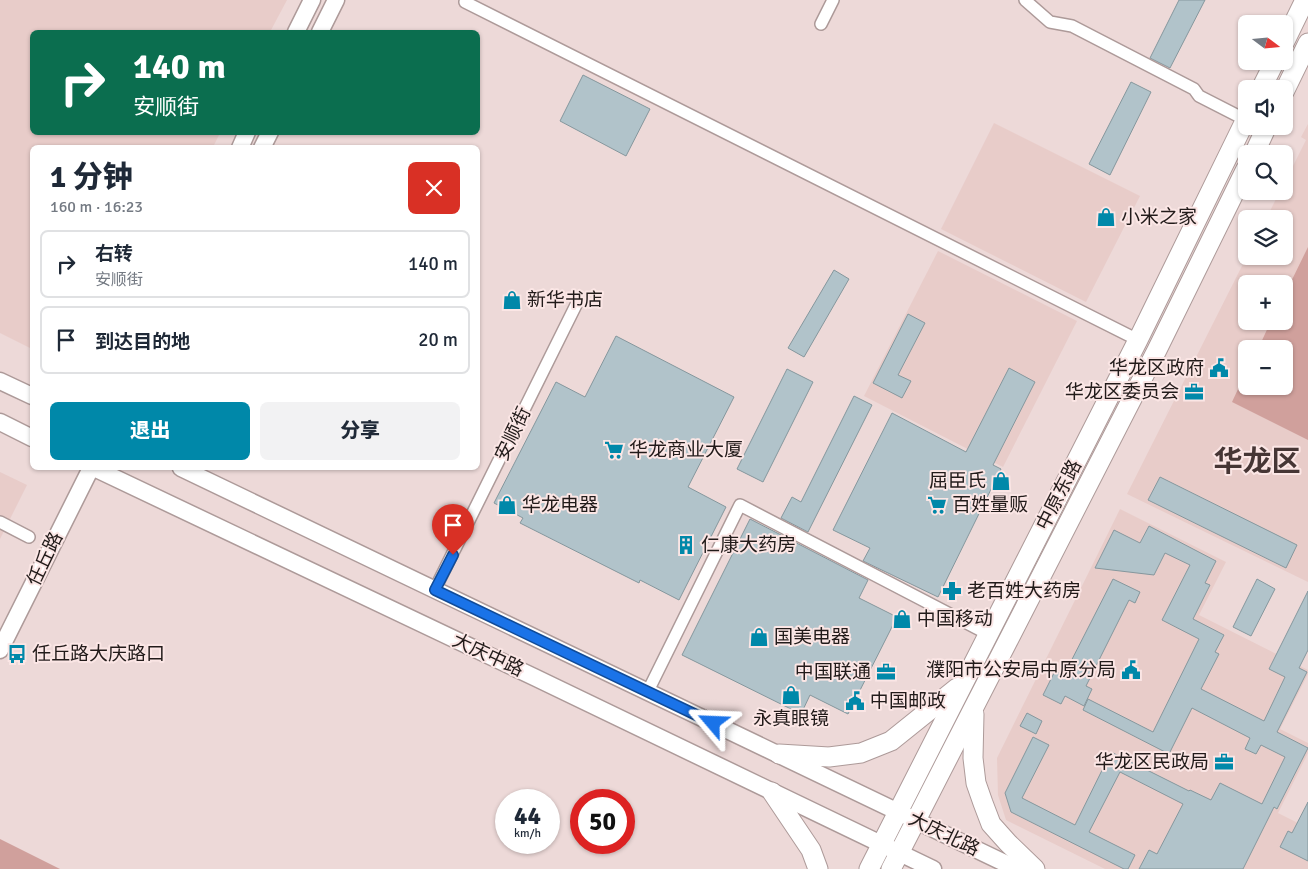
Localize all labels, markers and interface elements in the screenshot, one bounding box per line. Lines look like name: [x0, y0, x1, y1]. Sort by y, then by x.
north arrow: [1238, 15, 1292, 70]
map controls: [1238, 15, 1293, 395]
text: 140 m: [133, 45, 226, 88]
icon: right: [50, 50, 115, 115]
button: sound: [1238, 80, 1293, 135]
text: 安顺街: [133, 93, 199, 120]
button: search: [1238, 145, 1293, 200]
text: 1 分钟: [50, 159, 133, 196]
button: close: [408, 162, 460, 214]
text: 160 m · 16:23: [50, 197, 143, 217]
place label: 小米之家: [1121, 205, 1197, 229]
shop icon: 小米之家: [1095, 206, 1117, 228]
button: layers: [1238, 210, 1293, 265]
text: 右转: [95, 242, 133, 266]
icon: right: [52, 250, 80, 278]
text: 140 m: [408, 252, 458, 276]
text: 安顺街: [95, 270, 143, 290]
button: +: [1238, 275, 1293, 330]
place label: 新华书店: [527, 288, 603, 312]
shop icon: 新华书店: [501, 289, 523, 311]
icon: arrive: [52, 326, 80, 354]
text: 20 m: [418, 328, 458, 352]
text: 到达目的地: [95, 330, 190, 354]
button: −: [1238, 340, 1293, 395]
place label: 华龙区政府: [1109, 356, 1204, 380]
public building icon: 华龙区政府: [1208, 357, 1230, 379]
place label: 华龙区委员会: [1065, 380, 1179, 404]
office icon: 华龙区委员会: [1183, 381, 1205, 403]
button: 退出: [50, 402, 250, 460]
button: 分享: [260, 402, 460, 460]
street label: 安顺街: [490, 403, 536, 465]
place label: 华龙商业大厦: [629, 438, 743, 462]
supermarket icon: 华龙商业大厦: [603, 439, 625, 461]
district label: 华龙区: [1213, 444, 1301, 479]
street label: 中原东路: [1031, 456, 1087, 534]
place label: 屈臣氏: [929, 469, 986, 493]
shop icon: 屈臣氏: [990, 470, 1012, 492]
place label: 华龙电器: [522, 493, 598, 517]
place label: 百姓量贩: [952, 493, 1028, 517]
shop icon: 华龙电器: [496, 494, 518, 516]
supermarket icon: 百姓量贩: [926, 494, 948, 516]
pin: [432, 504, 474, 555]
icon: arrive: [439, 511, 467, 539]
street label: 任丘路: [22, 528, 68, 590]
place label: 仁康大药房: [701, 533, 796, 557]
building icon: 仁康大药房: [675, 534, 697, 556]
place label: 老百姓大药房: [967, 579, 1081, 603]
pharmacy icon: 老百姓大药房: [941, 580, 963, 602]
place label: 中国移动: [917, 607, 993, 631]
shop icon: 中国移动: [891, 608, 913, 630]
place label: 国美电器: [774, 625, 850, 649]
shop icon: 国美电器: [748, 626, 770, 648]
street label: 大庆中路: [448, 628, 528, 682]
place label: 任丘路大庆路口: [32, 642, 165, 666]
bus stop icon: 任丘路大庆路口: [6, 643, 28, 665]
place label: 濮阳市公安局中原分局: [926, 658, 1116, 682]
public building icon: 濮阳市公安局中原分局: [1120, 659, 1142, 681]
place label: 中国联通: [795, 660, 871, 684]
office icon: 中国联通: [875, 661, 897, 683]
shop icon: 永真眼镜: [780, 684, 802, 706]
place label: 中国邮政: [870, 689, 946, 713]
public building icon: 中国邮政: [844, 690, 866, 712]
position arrow: [686, 696, 738, 748]
place label: 永真眼镜: [753, 707, 829, 731]
place label: 华龙区民政局: [1095, 750, 1209, 774]
office icon: 华龙区民政局: [1213, 751, 1235, 773]
speed limit sign: 50: [570, 789, 635, 854]
text: 44: [514, 800, 541, 831]
street label: 大庆北路: [905, 807, 983, 861]
text: km/h: [514, 826, 541, 841]

